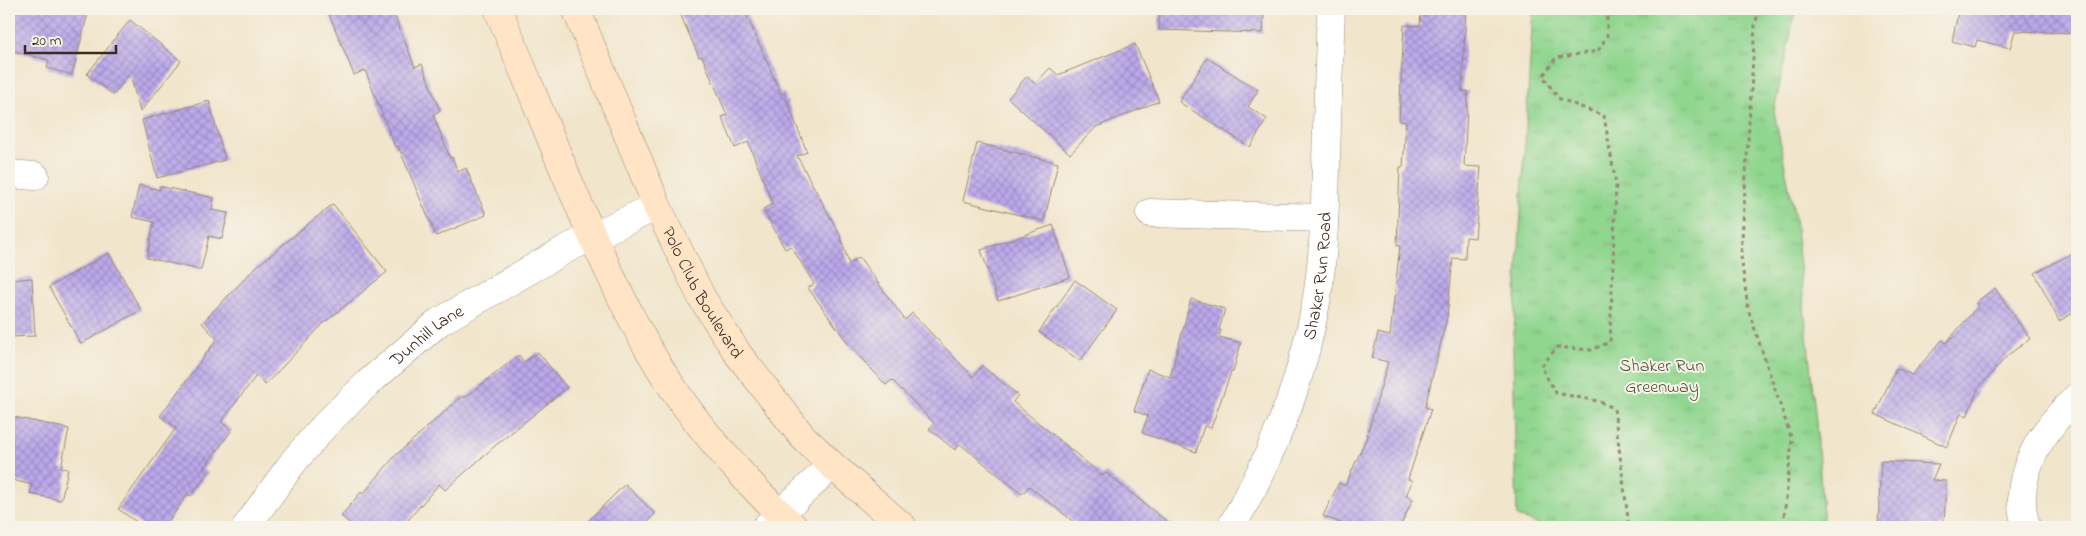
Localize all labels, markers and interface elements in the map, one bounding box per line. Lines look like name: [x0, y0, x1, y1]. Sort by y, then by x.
scale bar: [25, 22, 116, 54]
text: 20 m: [32, 30, 62, 52]
street label: Shaker Run Road: [1298, 211, 1340, 343]
street label: Polo Club Boulevard: [654, 223, 749, 364]
street label: Dunhill Lane: [384, 299, 470, 374]
park label: Shaker Run Greenway: [1620, 354, 1705, 401]

